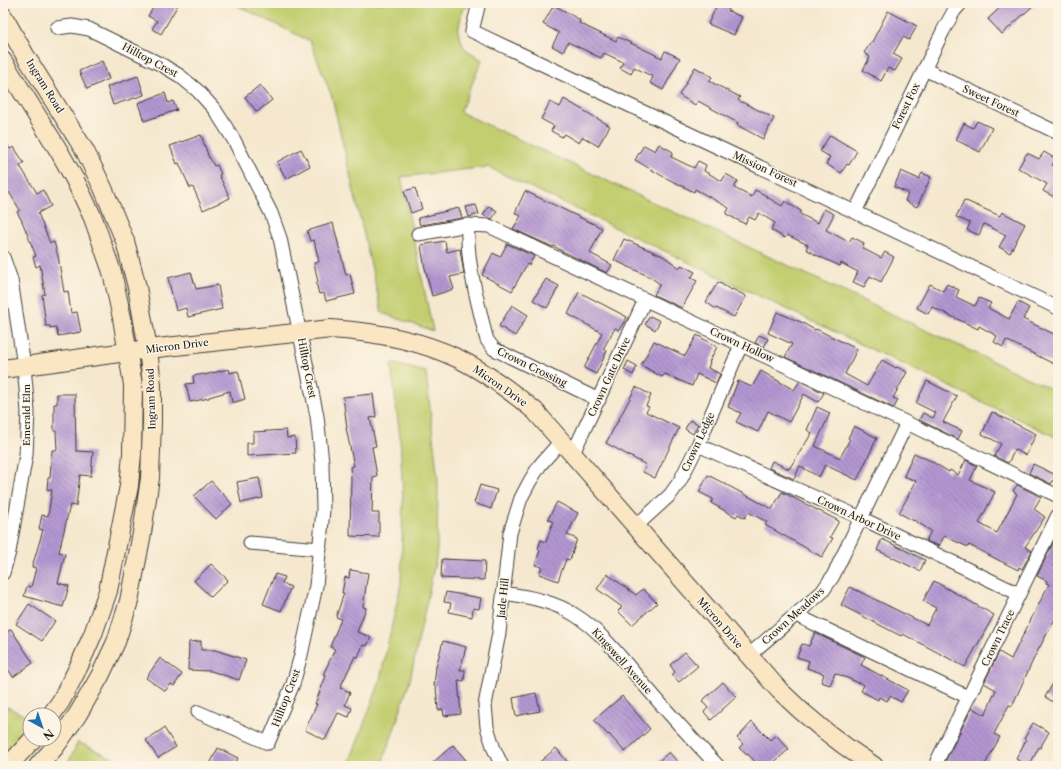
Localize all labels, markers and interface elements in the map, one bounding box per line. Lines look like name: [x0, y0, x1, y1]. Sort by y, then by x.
street label: Hilltop Crest: [120, 40, 181, 80]
street label: Ingram Road: [23, 56, 67, 116]
street label: Forest Fox: [889, 80, 923, 131]
street label: Sweet Forest: [961, 82, 1022, 120]
street label: Mission Forest: [731, 148, 800, 190]
street label: Crown Hollow: [708, 324, 777, 366]
street label: Crown Gate Drive: [585, 335, 633, 419]
street label: Micron Drive: [145, 336, 210, 356]
street label: Hilltop Crest: [295, 337, 319, 400]
street label: Crown Crossing: [495, 344, 570, 390]
street label: Micron Drive: [470, 362, 530, 410]
street label: Ingram Road: [143, 368, 159, 430]
street label: Emerald Elm: [20, 383, 33, 446]
street label: Crown Ledge: [679, 410, 718, 474]
street label: Crown Arbor Drive: [815, 493, 903, 543]
street label: Jade Hill: [494, 577, 512, 621]
street label: Crown Meadows: [759, 584, 827, 648]
street label: Micron Drive: [694, 595, 746, 652]
street label: Crown Trace: [979, 607, 1018, 669]
street label: Kingswell Avenue: [589, 625, 655, 697]
street label: Hilltop Crest: [269, 667, 303, 729]
north arrow: [22, 707, 62, 747]
text: N: [40, 726, 57, 743]

